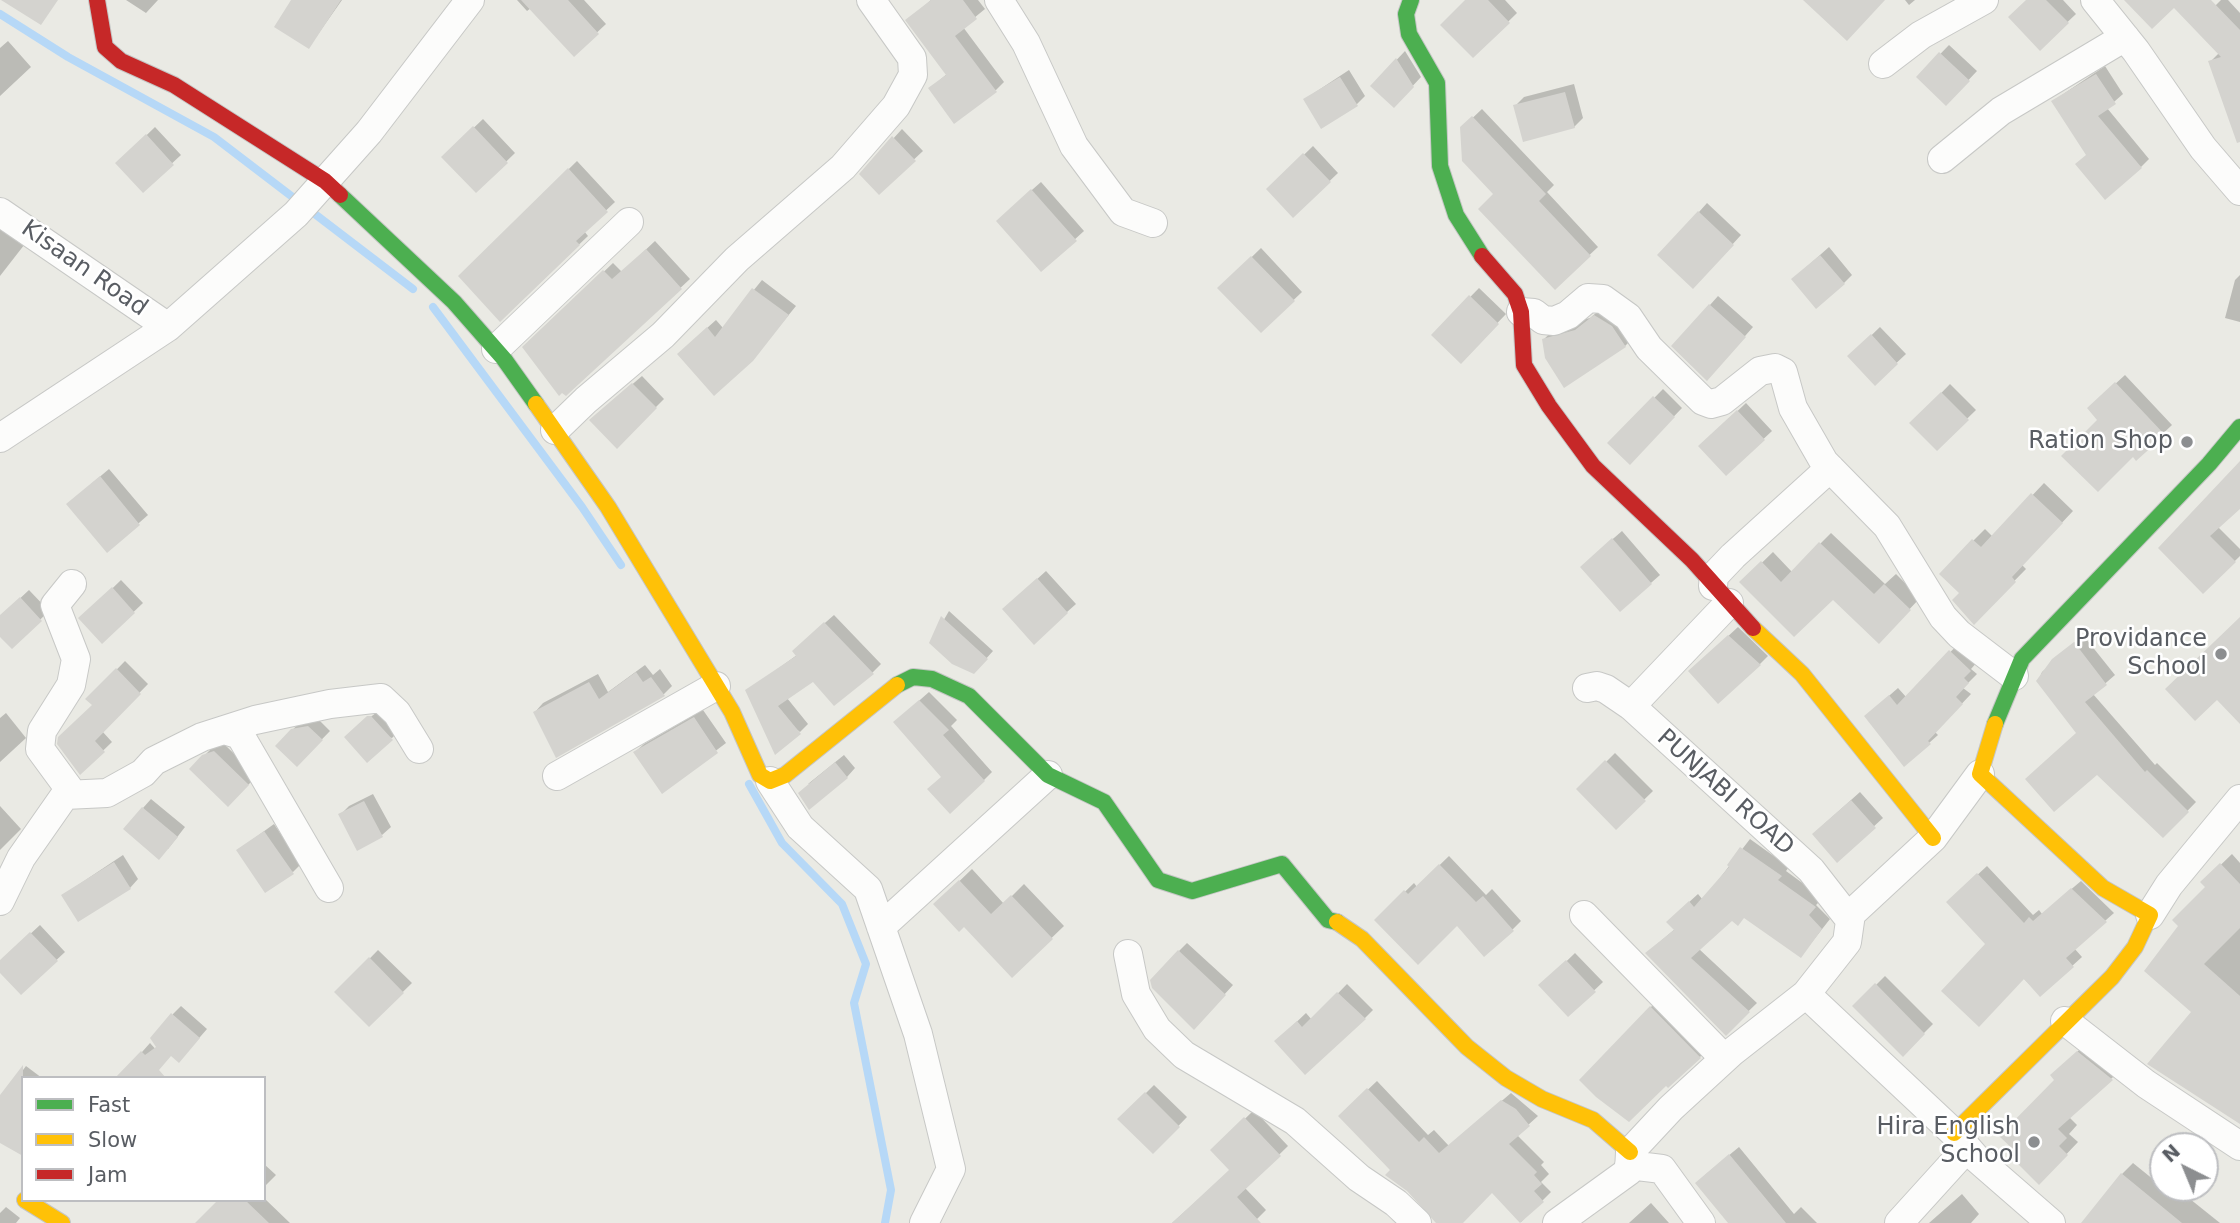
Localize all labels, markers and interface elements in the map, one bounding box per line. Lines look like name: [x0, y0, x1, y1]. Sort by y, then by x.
street label: Kisaan Road: [15, 215, 153, 323]
place label: Ration Shop: [2028, 428, 2173, 456]
marker: Ration Shop: [2179, 434, 2195, 450]
place label: Providance School: [2075, 626, 2207, 682]
marker: Providance School: [2213, 646, 2229, 662]
street label: PUNJABI ROAD: [1651, 724, 1799, 862]
legend: [21, 1076, 266, 1202]
text: Fast: [88, 1093, 130, 1117]
place label: Hira English School: [1876, 1114, 2020, 1170]
text: Slow: [88, 1128, 137, 1152]
north arrow: [2149, 1132, 2219, 1202]
marker: Hira English School: [2026, 1134, 2042, 1150]
text: N: [2158, 1140, 2184, 1167]
text: Jam: [88, 1163, 128, 1187]

